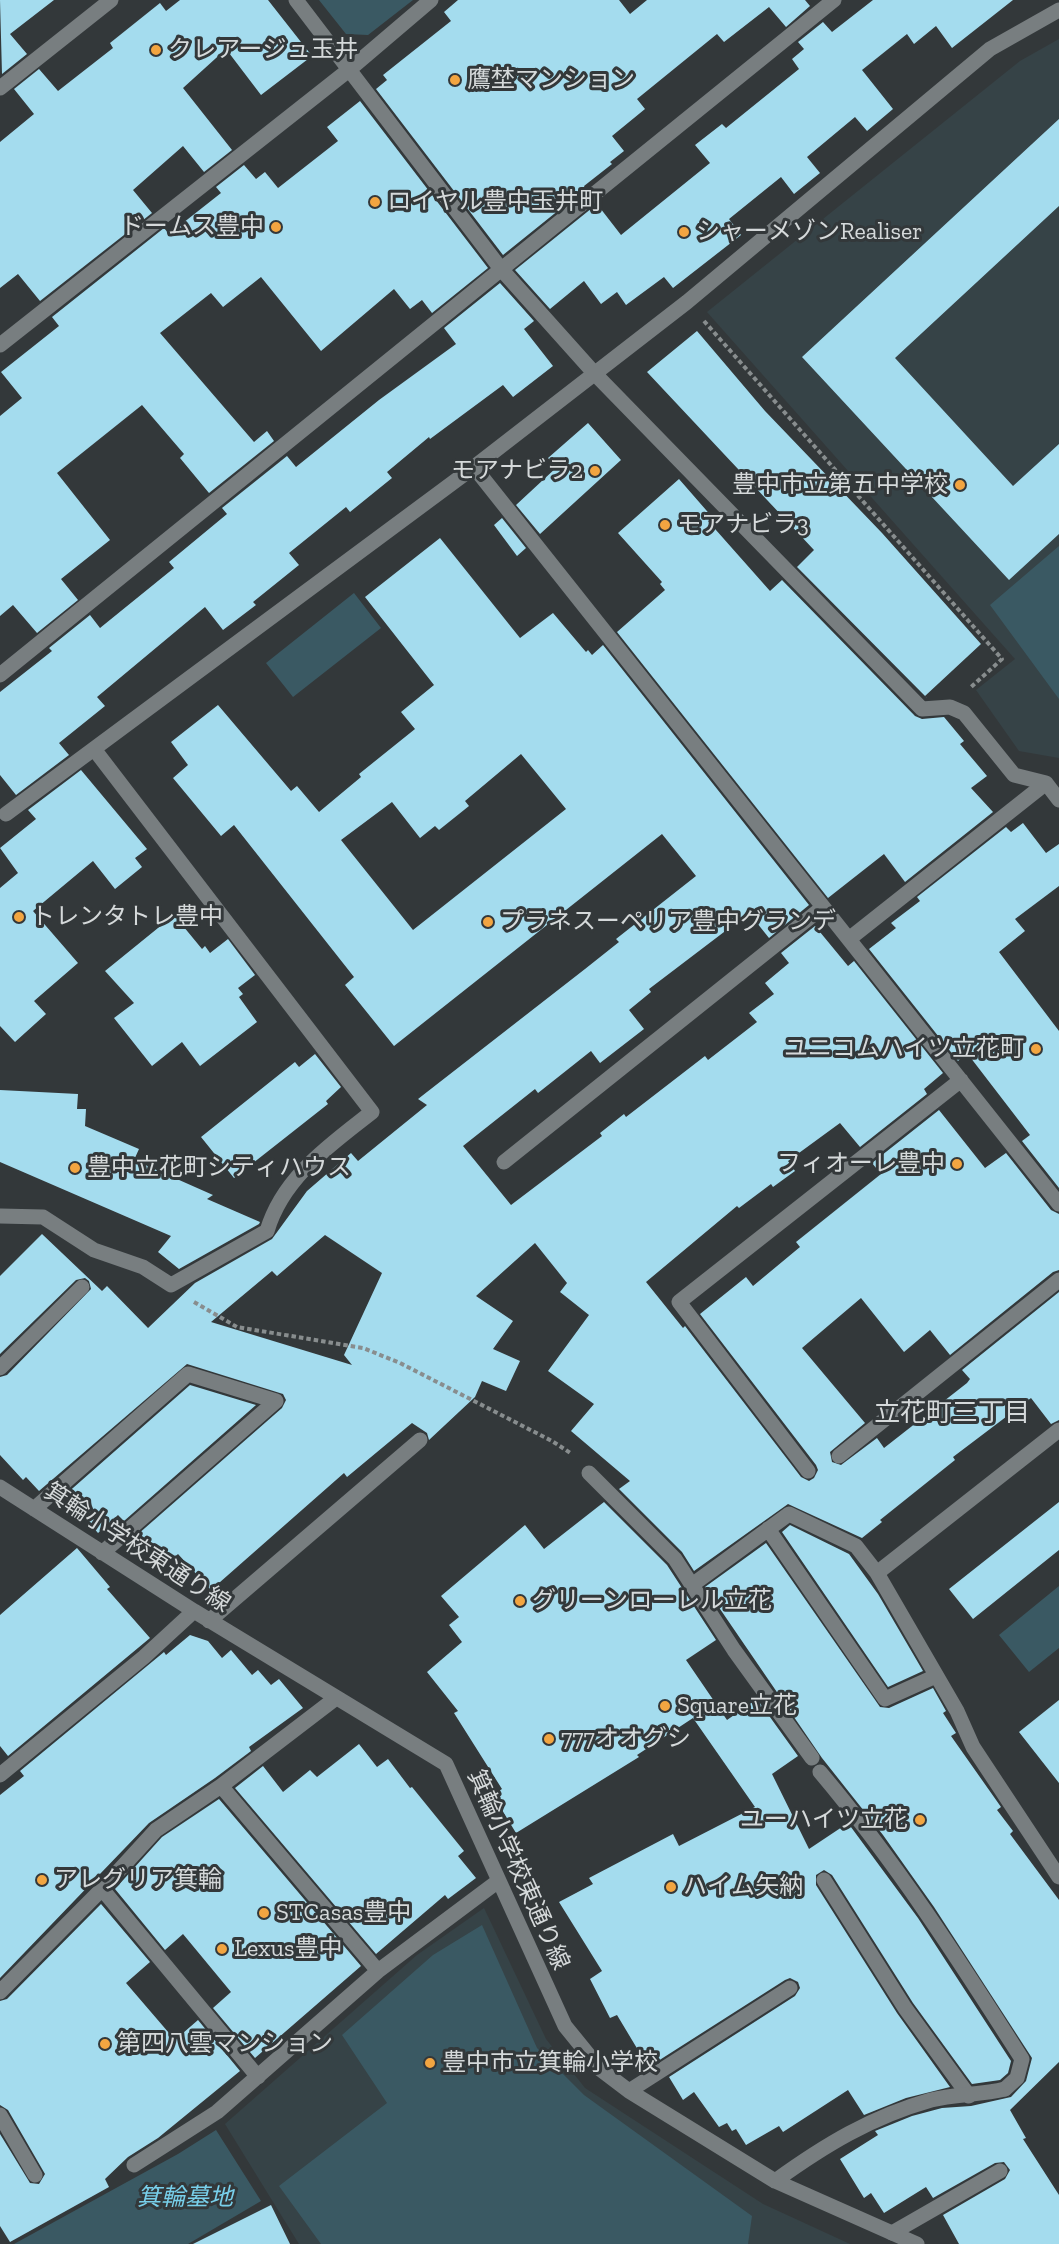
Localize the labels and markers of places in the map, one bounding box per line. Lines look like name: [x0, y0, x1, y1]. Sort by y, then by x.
place label: クレアージュ玉井: [168, 36, 359, 64]
marker: クレアージュ玉井: [149, 43, 163, 57]
place label: 鷹埜マンション: [467, 66, 635, 94]
marker: 鷹埜マンション: [448, 73, 462, 87]
place label: ロイヤル豊中玉井町: [387, 188, 603, 216]
marker: ロイヤル豊中玉井町: [368, 195, 382, 209]
place label: ドームス豊中: [120, 213, 264, 241]
place label: シャーメゾンRealiser: [696, 218, 922, 246]
marker: ドームス豊中: [269, 220, 283, 234]
marker: シャーメゾンRealiser: [677, 225, 691, 239]
place label: モアナビラ2: [451, 457, 583, 485]
marker: モアナビラ2: [588, 464, 602, 478]
place label: 豊中市立第五中学校: [732, 471, 948, 499]
marker: 豊中市立第五中学校: [953, 478, 967, 492]
place label: モアナビラ3: [677, 511, 809, 539]
marker: モアナビラ3: [658, 518, 672, 532]
place label: トレンタトレ豊中: [31, 903, 223, 931]
place label: プラネスーペリア豊中グランデ: [500, 908, 836, 936]
marker: トレンタトレ豊中: [12, 910, 26, 924]
marker: プラネスーペリア豊中グランデ: [481, 915, 495, 929]
place label: ユニコムハイツ立花町: [784, 1035, 1024, 1063]
marker: ユニコムハイツ立花町: [1029, 1042, 1043, 1056]
place label: フィオーレ豊中: [777, 1150, 945, 1178]
place label: 豊中立花町シティハウス: [87, 1154, 351, 1182]
marker: フィオーレ豊中: [950, 1157, 964, 1171]
marker: 豊中立花町シティハウス: [68, 1161, 82, 1175]
place label: グリーンローレル立花: [532, 1587, 772, 1615]
marker: グリーンローレル立花: [513, 1594, 527, 1608]
place label: Square立花: [677, 1692, 797, 1720]
marker: Square立花: [658, 1699, 672, 1713]
place label: 777オオグシ: [561, 1725, 691, 1753]
marker: 777オオグシ: [542, 1732, 556, 1746]
place label: ユーハイツ立花: [740, 1806, 908, 1834]
marker: ユーハイツ立花: [913, 1813, 927, 1827]
place label: アレグリア箕輪: [54, 1866, 222, 1894]
marker: アレグリア箕輪: [35, 1873, 49, 1887]
place label: ハイム矢納: [683, 1873, 803, 1901]
marker: ハイム矢納: [664, 1880, 678, 1894]
place label: STCasas豊中: [276, 1899, 411, 1927]
marker: STCasas豊中: [257, 1906, 271, 1920]
place label: Lexus豊中: [234, 1935, 342, 1963]
marker: Lexus豊中: [215, 1942, 229, 1956]
place label: 第四八雲マンション: [117, 2030, 333, 2058]
marker: 第四八雲マンション: [98, 2037, 112, 2051]
place label: 豊中市立箕輪小学校: [442, 2049, 658, 2077]
marker: 豊中市立箕輪小学校: [423, 2056, 437, 2070]

